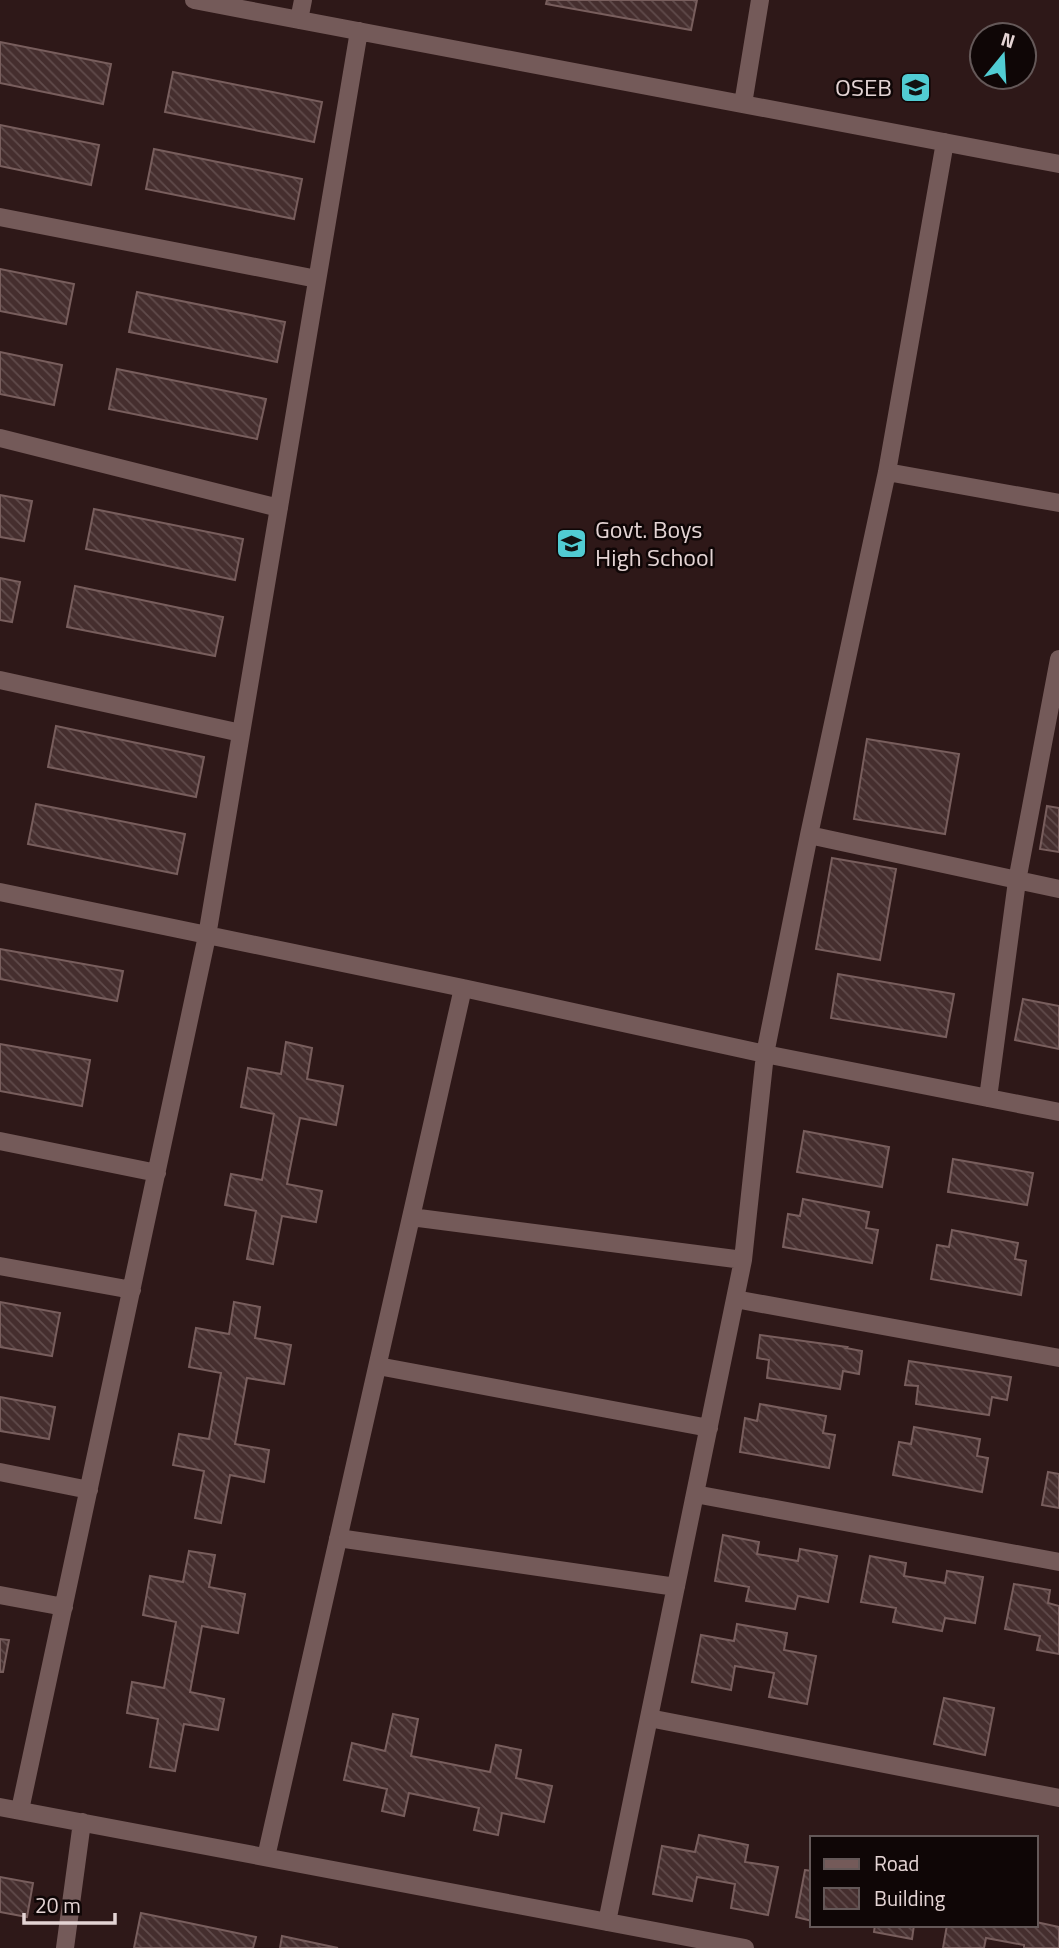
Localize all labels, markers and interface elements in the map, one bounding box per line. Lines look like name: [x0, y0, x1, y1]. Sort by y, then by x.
north arrow: [968, 21, 1038, 91]
text: N: [998, 24, 1019, 55]
place label: OSEB: [835, 69, 892, 105]
school or university icon: OSEB: [898, 70, 932, 104]
place label: Govt. Boys High School: [595, 511, 714, 575]
school or university icon: Govt. Boys High School: [555, 526, 589, 560]
legend: [810, 1836, 1038, 1927]
text: Road: [874, 1847, 919, 1879]
scale bar: [24, 1882, 116, 1926]
text: Building: [874, 1882, 946, 1914]
text: 20 m: [35, 1889, 81, 1921]

